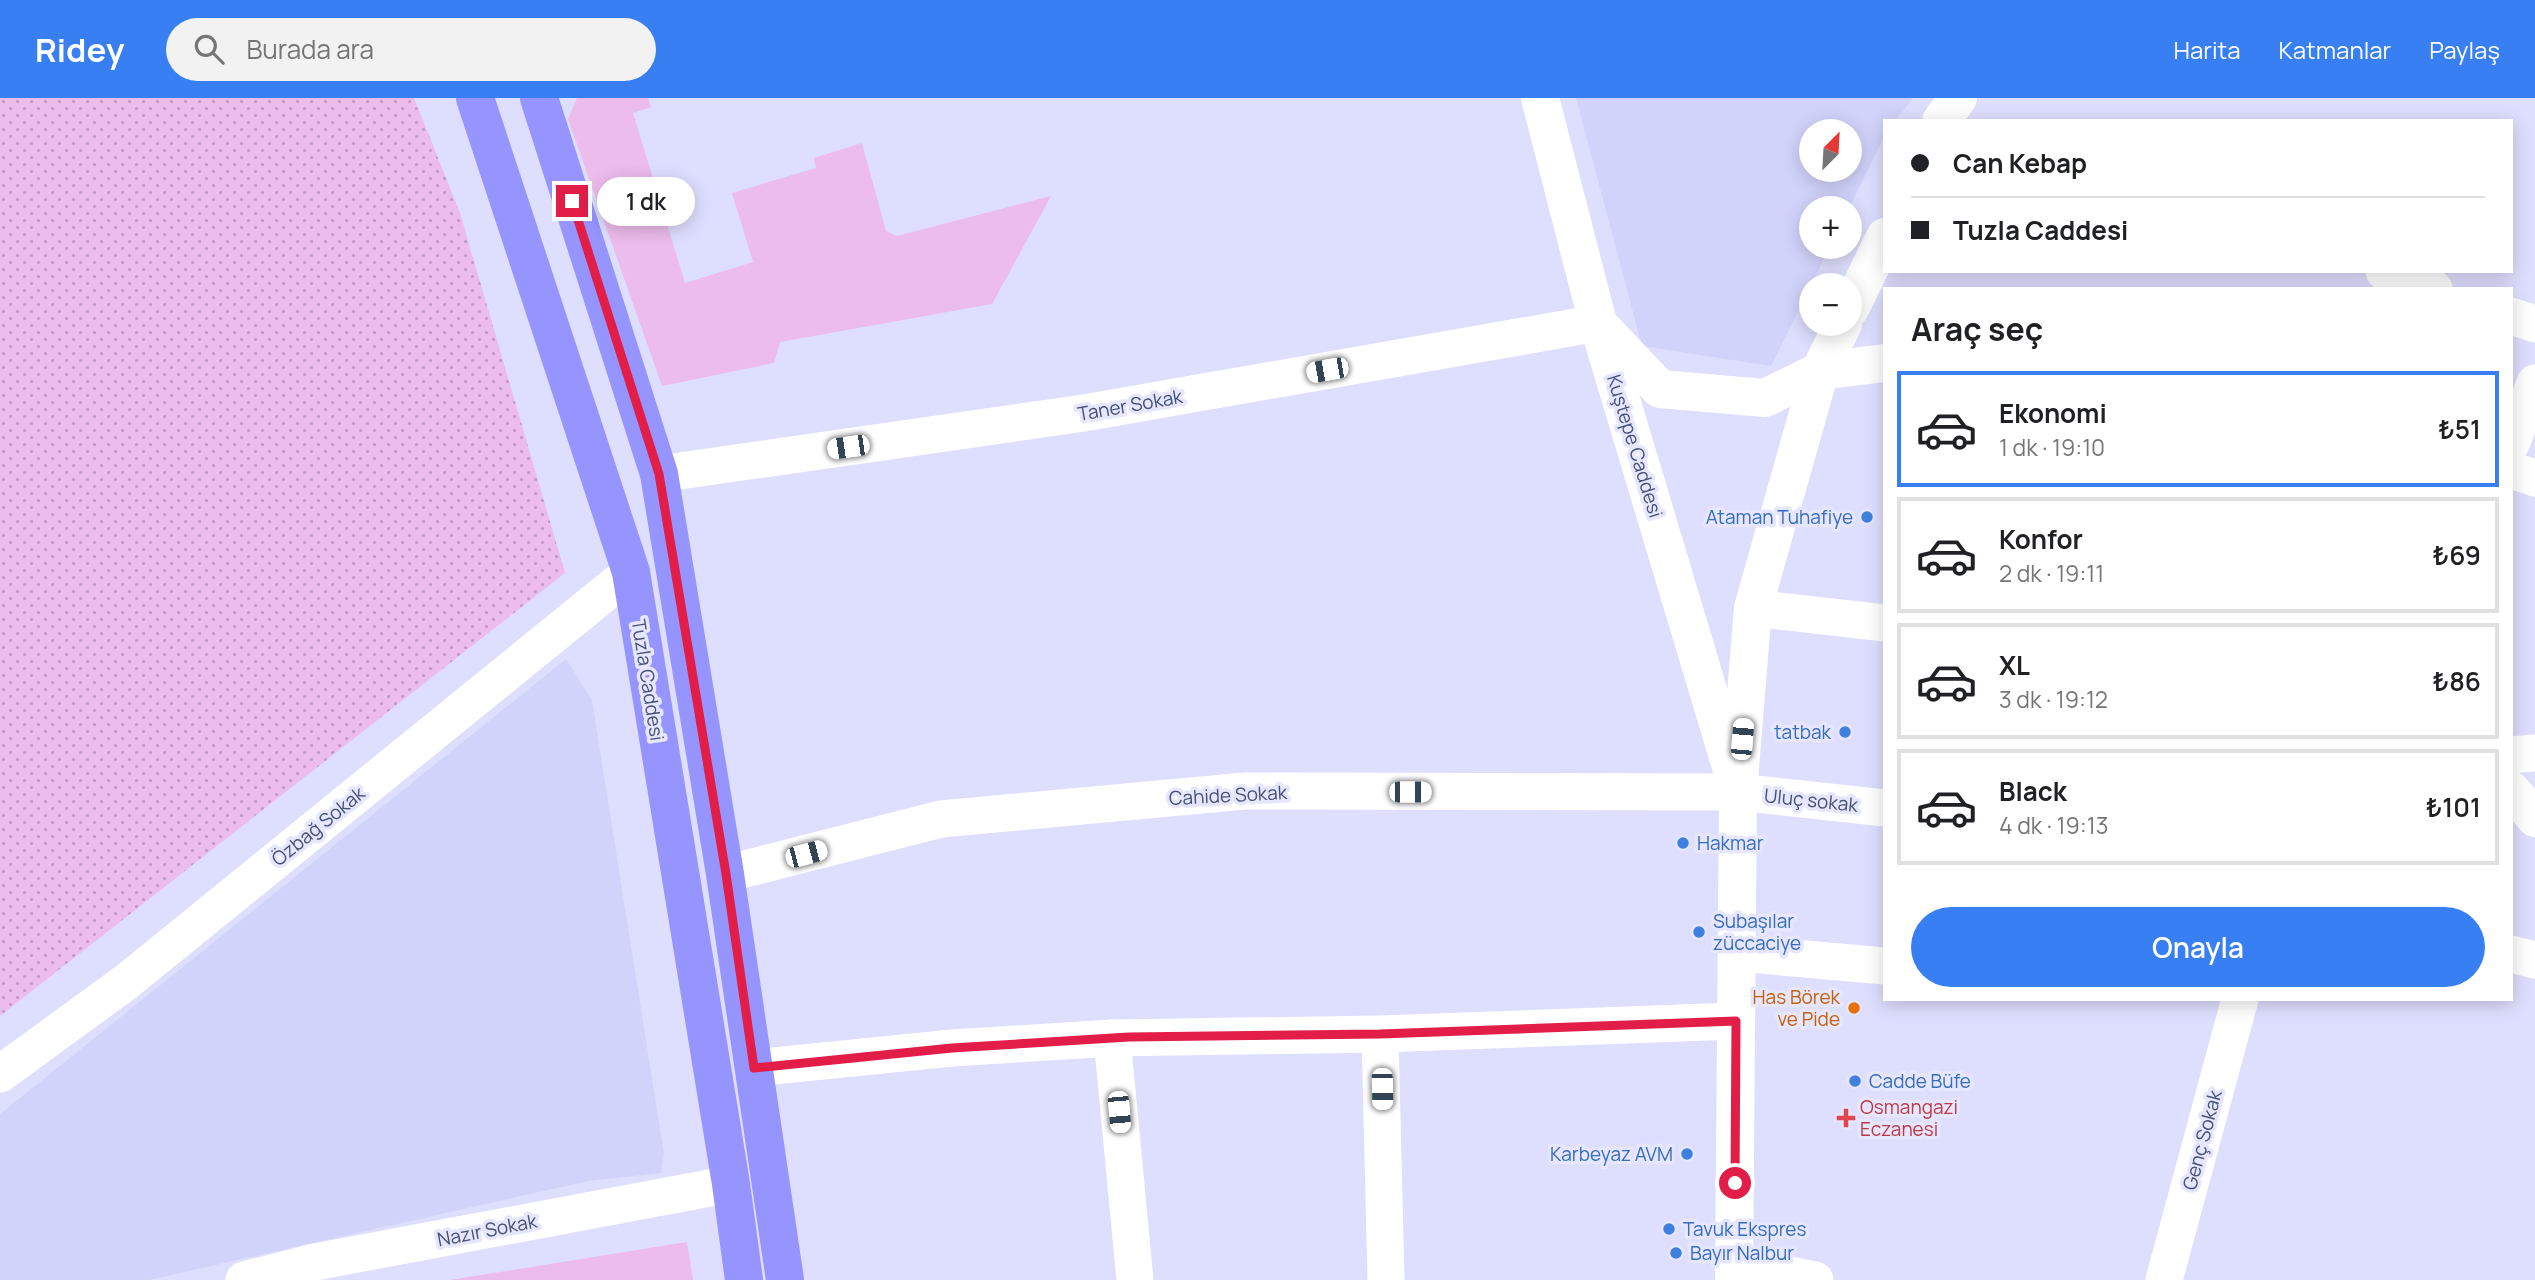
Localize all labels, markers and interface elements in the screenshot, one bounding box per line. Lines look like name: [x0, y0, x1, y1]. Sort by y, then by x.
search box: [166, 18, 656, 81]
text: Ridey: [35, 27, 124, 72]
icon: search: [190, 30, 228, 68]
text: Burada ara: [246, 31, 374, 67]
text: Harita: [2174, 33, 2241, 66]
text: Katmanlar: [2279, 33, 2391, 66]
text: Paylaş: [2429, 33, 2500, 66]
north arrow: [1799, 119, 1862, 182]
map controls: [1799, 119, 1862, 336]
text: Can Kebap: [1953, 145, 2087, 181]
callout: 1 dk: [596, 176, 694, 226]
route end: [556, 185, 588, 217]
text: 1 dk: [626, 185, 666, 217]
button: +: [1799, 196, 1862, 259]
text: Tuzla Caddesi: [1953, 212, 2128, 248]
button: −: [1799, 273, 1862, 336]
text: Araç seç: [1911, 307, 2043, 351]
car: [1305, 356, 1350, 384]
street label: Kuştepe Caddesi: [1601, 371, 1669, 521]
street label: Taner Sokak: [1076, 383, 1185, 427]
text: Ekonomi: [1999, 395, 2107, 431]
icon: car: [1915, 398, 1978, 461]
text: ₺51: [2438, 411, 2481, 447]
text: 1 dk · 19:10: [1999, 431, 2105, 463]
car: [826, 434, 871, 460]
place label: Ataman Tuhafiye: [1706, 504, 1853, 530]
marker: Ataman Tuhafiye: [1859, 509, 1875, 525]
text: Konfor: [1999, 521, 2083, 557]
icon: car: [1915, 524, 1978, 587]
text: ₺69: [2432, 537, 2481, 573]
text: 2 dk · 19:11: [1999, 557, 2104, 589]
street label: Tuzla Caddesi: [626, 617, 670, 743]
text: XL: [1999, 647, 2030, 683]
icon: car: [1915, 650, 1978, 713]
text: ₺86: [2432, 663, 2481, 699]
text: 3 dk · 19:12: [1999, 683, 2108, 715]
car: [1730, 717, 1755, 761]
place label: tatbak: [1774, 719, 1832, 745]
marker: tatbak: [1837, 724, 1853, 740]
text: Black: [1999, 773, 2067, 809]
icon: car: [1915, 776, 1978, 839]
street label: Cahide Sokak: [1168, 779, 1288, 811]
street label: Özbağ Sokak: [266, 780, 371, 872]
car: [1390, 782, 1432, 803]
street label: Uluç sokak: [1763, 782, 1860, 818]
text: ₺101: [2426, 789, 2481, 825]
text: 4 dk · 19:13: [1999, 809, 2108, 841]
place label: Hakmar: [1697, 830, 1764, 856]
marker: Hakmar: [1675, 835, 1691, 851]
car: [783, 838, 830, 870]
button: Onayla: [1911, 907, 2485, 987]
place label: Subaşılar züccaciye: [1713, 908, 1801, 956]
marker: Subaşılar züccaciye: [1691, 924, 1707, 940]
place label: Has Börek ve Pide: [1753, 984, 1841, 1032]
marker: Has Börek ve Pide: [1846, 1000, 1862, 1016]
car: [1372, 1068, 1393, 1110]
place label: Cadde Büfe: [1869, 1068, 1971, 1094]
marker: Cadde Büfe: [1847, 1073, 1863, 1089]
street label: Genç Sokak: [2176, 1087, 2228, 1193]
car: [1107, 1090, 1132, 1134]
place label: Osmangazi Eczanesi: [1860, 1094, 1958, 1142]
marker: Osmangazi Eczanesi: [1838, 1110, 1854, 1126]
place label: Karbeyaz AVM: [1550, 1141, 1673, 1167]
marker: Karbeyaz AVM: [1679, 1146, 1695, 1162]
route start: [1719, 1167, 1751, 1199]
street label: Nazır Sokak: [435, 1207, 540, 1252]
place label: Tavuk Ekspres: [1683, 1216, 1806, 1242]
marker: Tavuk Ekspres: [1661, 1221, 1677, 1237]
place label: Bayır Nalbur: [1690, 1240, 1794, 1266]
marker: Bayır Nalbur: [1668, 1245, 1684, 1261]

